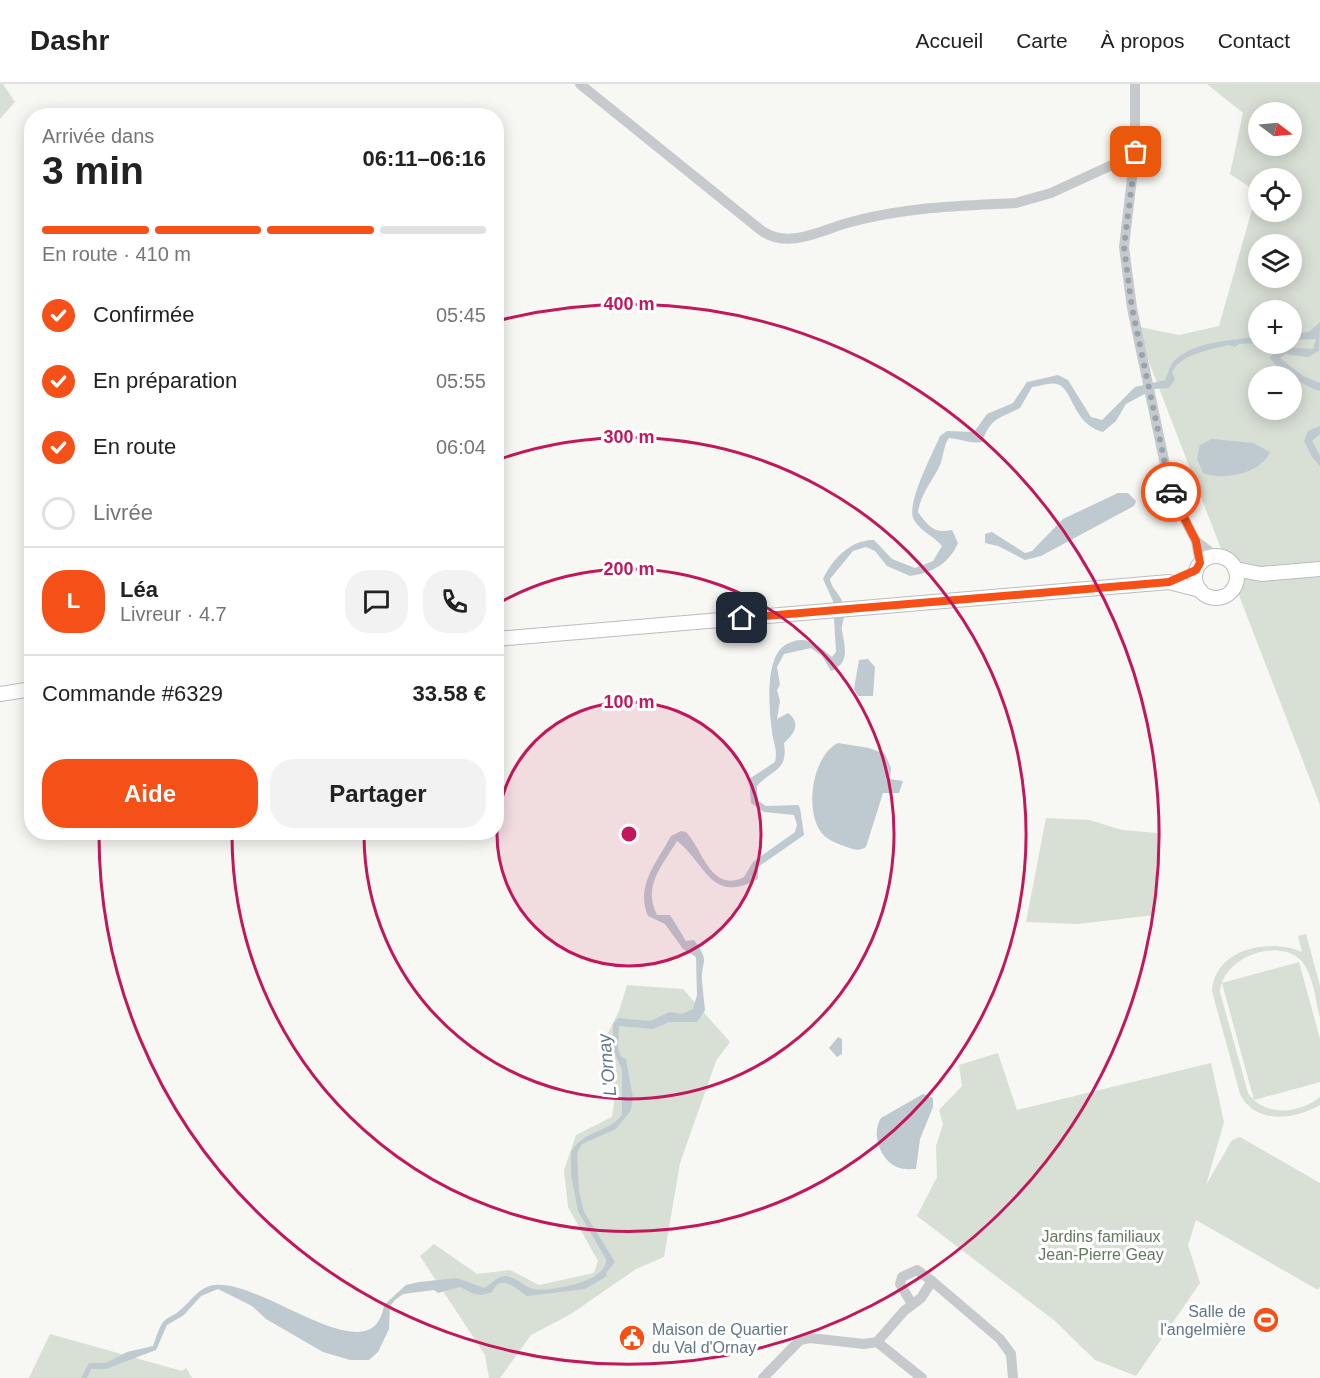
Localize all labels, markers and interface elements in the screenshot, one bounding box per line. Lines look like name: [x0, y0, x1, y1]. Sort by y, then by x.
text: Dashr: [30, 25, 109, 56]
text: Accueil: [916, 29, 983, 52]
text: Carte: [1016, 29, 1068, 52]
text: À propos: [1101, 29, 1185, 52]
text: Contact: [1218, 29, 1290, 52]
north arrow: [1248, 102, 1302, 156]
map controls: [1248, 102, 1302, 420]
text: Arrivée dans: [42, 125, 154, 147]
pin: [1110, 126, 1161, 177]
icon: bag: [1119, 135, 1152, 168]
text: 06:11–06:16: [362, 146, 486, 171]
text: 3 min: [42, 149, 144, 192]
button: locate: [1248, 168, 1302, 222]
button: layers: [1248, 234, 1302, 288]
text: En route · 410 m: [42, 243, 191, 265]
text: 400 m: [603, 294, 655, 314]
icon: check: [42, 299, 75, 332]
button: +: [1248, 300, 1302, 354]
text: Confirmée: [93, 302, 194, 327]
text: 05:45: [436, 304, 486, 326]
icon: check: [42, 365, 75, 398]
button: −: [1248, 366, 1302, 420]
text: En préparation: [93, 368, 237, 393]
text: 05:55: [436, 370, 486, 392]
text: 300 m: [603, 427, 655, 447]
icon: check: [42, 431, 75, 464]
text: En route: [93, 434, 176, 459]
text: 06:04: [436, 436, 486, 458]
courier: [1141, 462, 1201, 522]
icon: car: [1155, 476, 1188, 509]
text: Livrée: [93, 500, 153, 525]
text: 200 m: [603, 559, 655, 579]
button: chat: [345, 570, 408, 633]
button: phone: [423, 570, 486, 633]
text: Léa: [120, 577, 158, 602]
text: L: [67, 588, 80, 613]
pin: [716, 592, 767, 643]
icon: home: [725, 601, 758, 634]
text: Livreur · 4.7: [120, 603, 227, 625]
text: Commande #6329: [42, 681, 223, 706]
text: 33.58 €: [413, 681, 486, 706]
text: 100 m: [603, 692, 655, 712]
button: Aide: [42, 759, 258, 828]
button: Partager: [270, 759, 486, 828]
centre of rings: [619, 824, 639, 844]
water label: L'Ornay: [594, 1032, 620, 1097]
park label: Jardins familiaux Jean-Pierre Geay: [1038, 1228, 1164, 1263]
place label: Salle de l'angelmière: [1160, 1303, 1246, 1338]
sports icon: Salle de l'angelmière: [1251, 1305, 1281, 1335]
place label: Maison de Quartier du Val d'Ornay: [652, 1321, 789, 1356]
public building icon: Maison de Quartier du Val d'Ornay: [617, 1323, 647, 1353]

